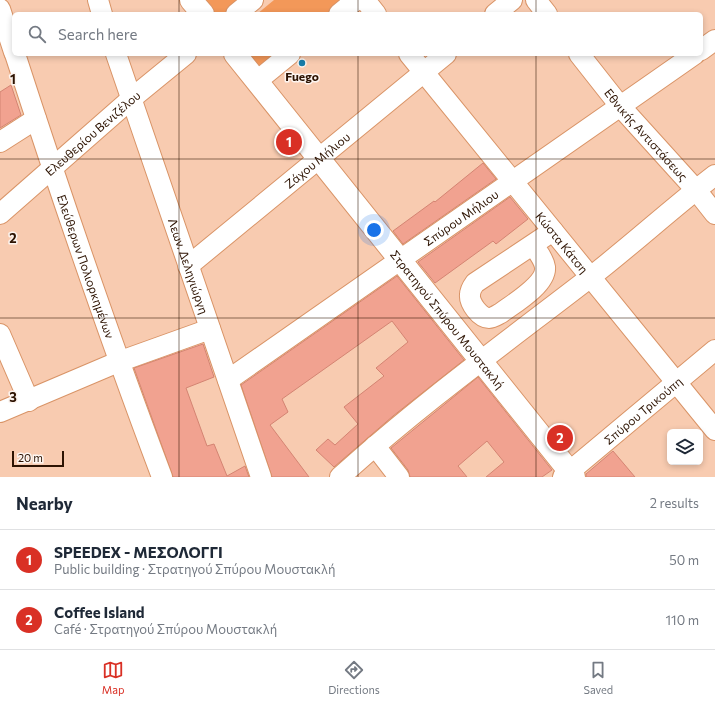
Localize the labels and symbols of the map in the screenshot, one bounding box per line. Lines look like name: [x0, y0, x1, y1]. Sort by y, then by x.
marker: Fuego: [297, 58, 307, 68]
place label: Fuego: [285, 69, 319, 83]
text: 1: [10, 71, 16, 87]
street label: Εθνικής Αντιστάσεως: [602, 86, 691, 183]
street label: Ελευθερίου Βενιζέλου: [42, 87, 143, 178]
pin: 1: [276, 127, 302, 157]
street label: Ζάχου Μήλιου: [282, 129, 353, 191]
street label: Σπύρου Μήλιου: [421, 187, 501, 248]
street label: Ελεύθερων Πολιορκημένων: [55, 193, 118, 340]
street label: Κώστα Κάτση: [533, 209, 591, 276]
street label: Λεων. Δεληγιώργη: [166, 216, 212, 316]
your location: [364, 220, 384, 240]
text: 2: [9, 230, 17, 246]
street label: Στρατηγού Σπύρου Μουστακλή: [388, 247, 507, 391]
street label: Σπύρου Τρικούπη: [601, 374, 685, 447]
text: 3: [9, 389, 17, 405]
pin: 2: [547, 423, 573, 453]
scale bar: [12, 449, 64, 468]

